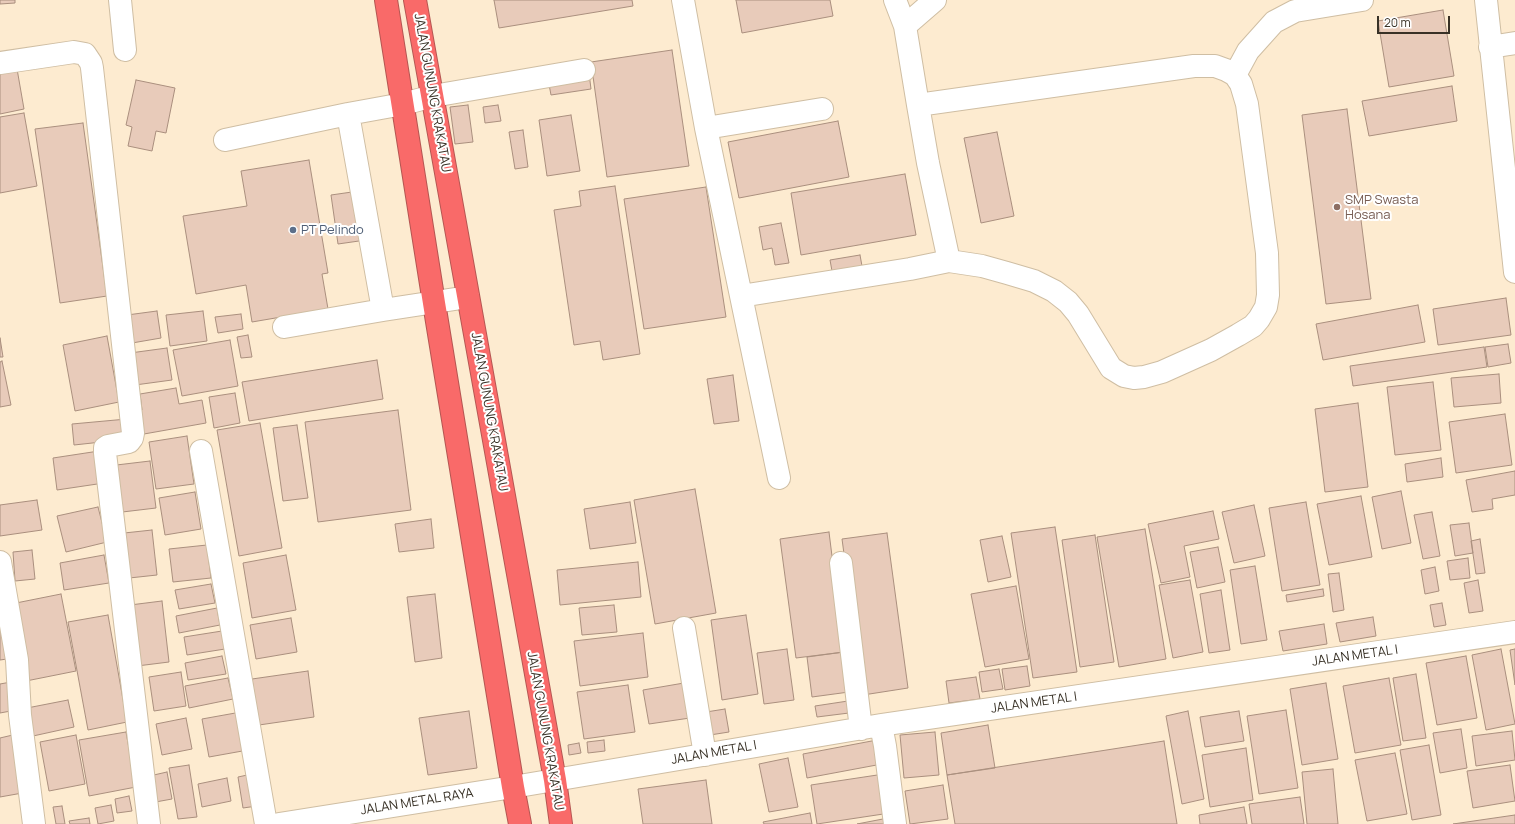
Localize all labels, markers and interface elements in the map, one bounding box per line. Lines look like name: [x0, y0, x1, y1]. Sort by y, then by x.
scale bar: [1379, 8, 1452, 34]
street label: JALAN GUNUNG KRAKATAU: [410, 12, 454, 174]
text: 20 m: [1384, 14, 1411, 31]
place label: SMP Swasta Hosana: [1345, 192, 1418, 223]
marker: SMP Swasta Hosana: [1332, 202, 1342, 212]
place label: PT Pelindo: [301, 222, 364, 238]
marker: PT Pelindo: [288, 225, 298, 235]
street label: JALAN GUNUNG KRAKATAU: [467, 331, 511, 493]
street label: JALAN METAL I: [1311, 642, 1399, 670]
street label: JALAN GUNUNG KRAKATAU: [523, 650, 567, 812]
street label: JALAN METAL I: [990, 689, 1078, 717]
street label: JALAN METAL I: [670, 738, 758, 768]
street label: JALAN METAL RAYA: [360, 785, 474, 819]

